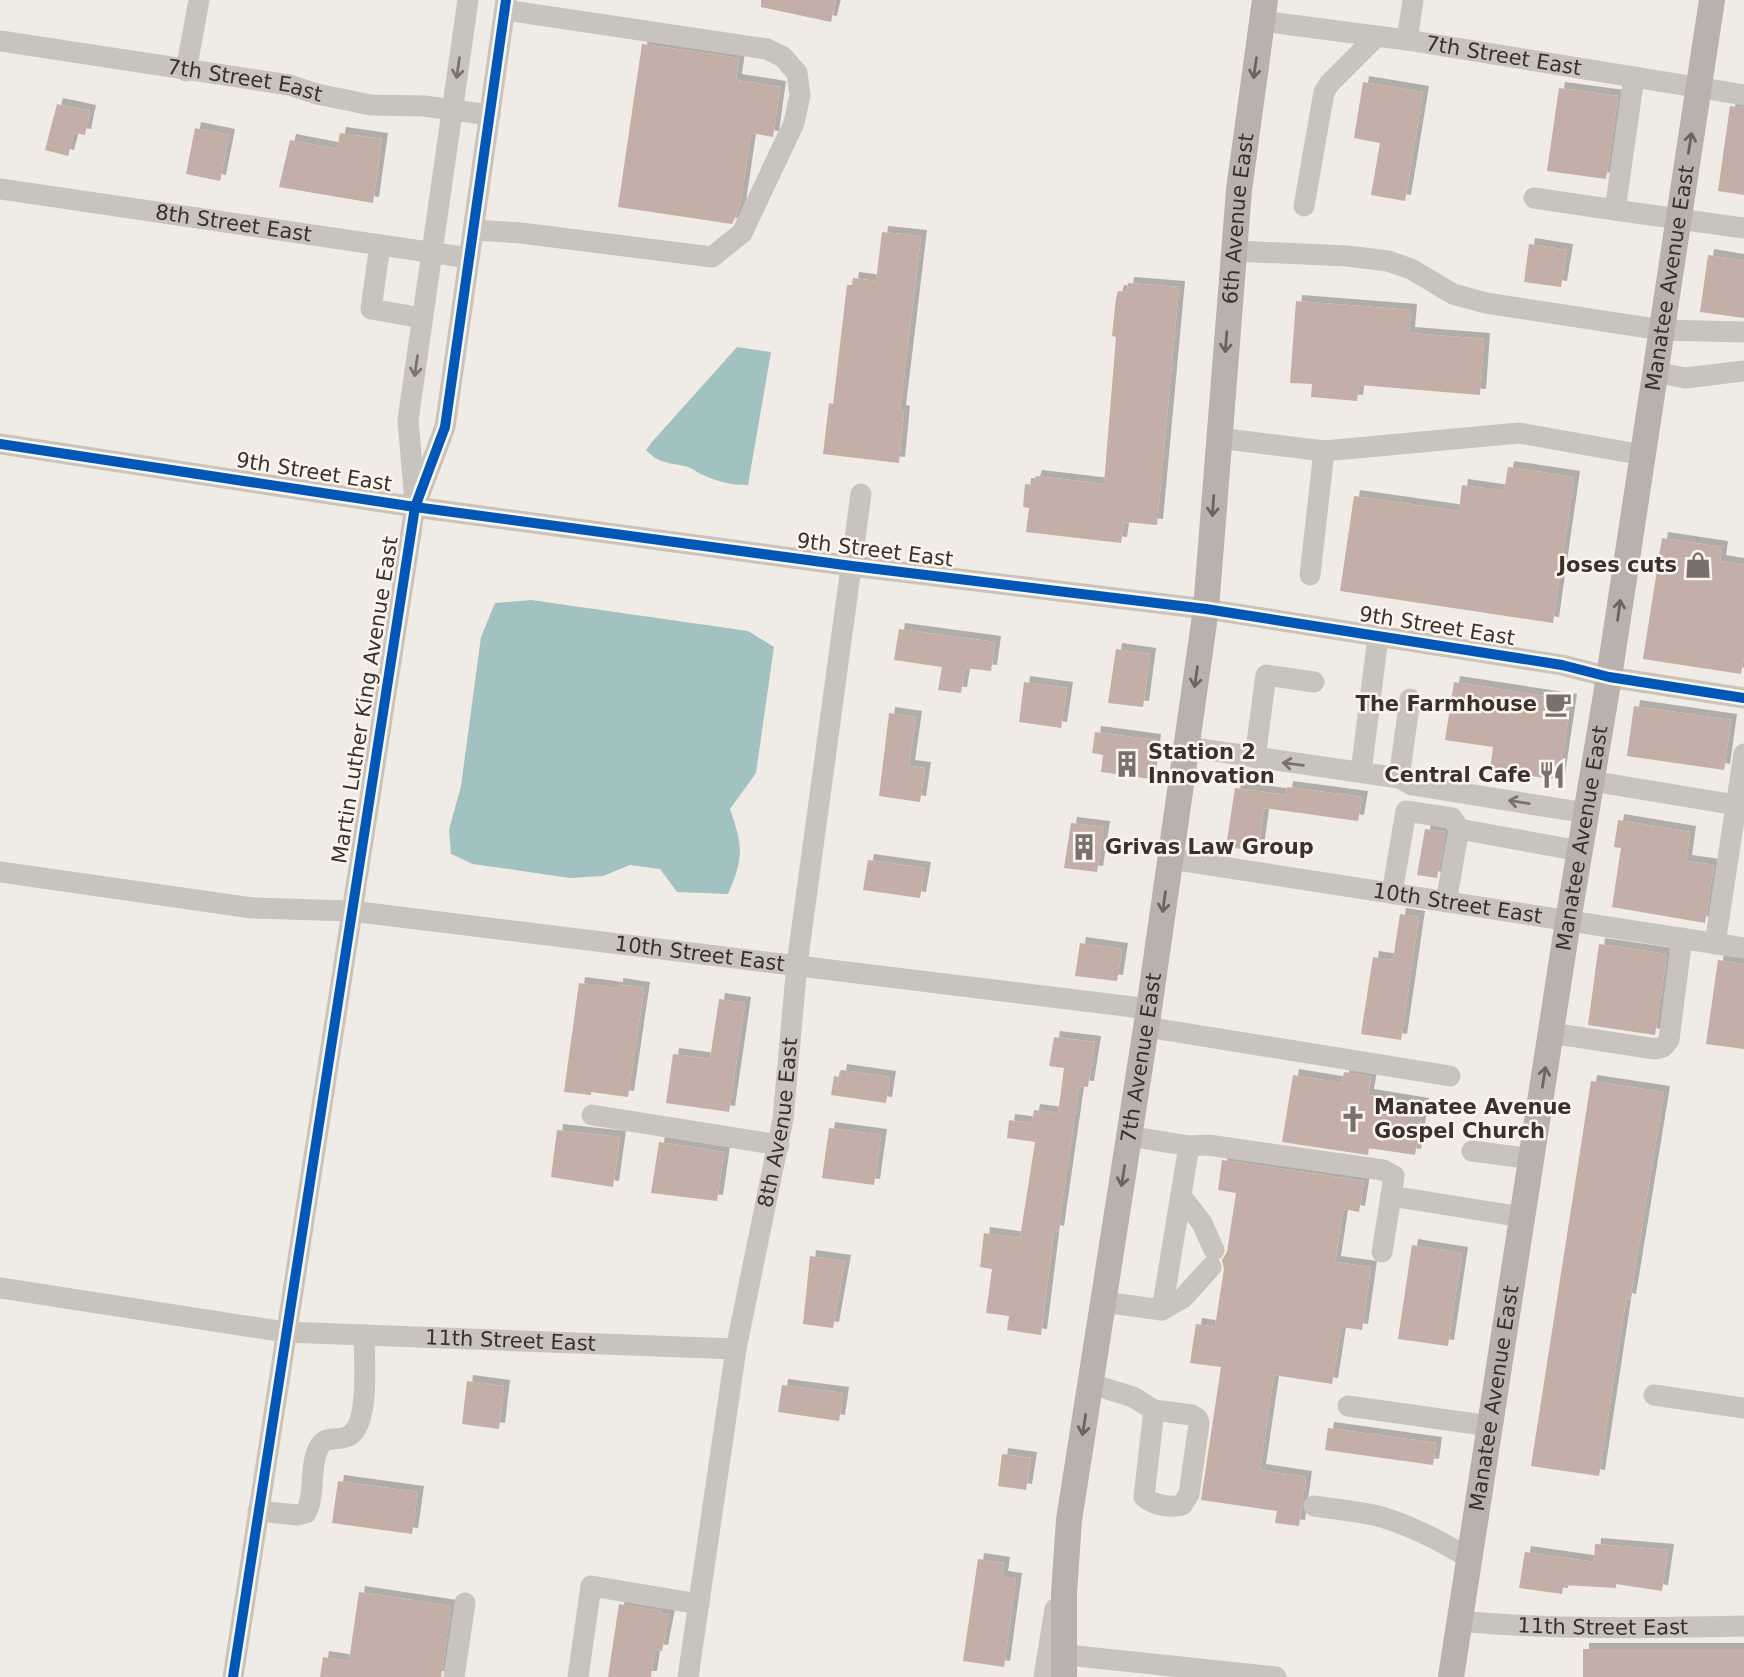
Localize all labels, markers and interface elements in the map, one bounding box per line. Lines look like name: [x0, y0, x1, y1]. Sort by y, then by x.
street label: 7th Street East: [1424, 31, 1583, 80]
street label: 7th Street East: [166, 55, 324, 107]
one-way arrow: [451, 56, 464, 78]
one-way arrow: [1249, 56, 1262, 78]
street label: 6th Avenue East: [1218, 132, 1259, 305]
one-way arrow: [1684, 132, 1697, 155]
street label: Manatee Avenue East: [1641, 163, 1699, 393]
street label: 8th Street East: [154, 200, 313, 247]
one-way arrow: [1219, 331, 1232, 353]
one-way arrow: [409, 354, 422, 376]
street label: 9th Street East: [234, 448, 394, 496]
one-way arrow: [1206, 494, 1219, 517]
street label: 9th Street East: [795, 528, 955, 572]
street label: Martin Luther King Avenue East: [327, 535, 403, 865]
shop icon: Joses cuts: [1683, 550, 1713, 580]
place label: Joses cuts: [1556, 553, 1677, 577]
one-way arrow: [1613, 599, 1626, 622]
street label: 9th Street East: [1357, 602, 1517, 650]
one-way arrow: [1190, 665, 1203, 688]
cafe icon: The Farmhouse: [1543, 689, 1573, 719]
place label: The Farmhouse: [1356, 692, 1537, 716]
street label: Manatee Avenue East: [1552, 724, 1613, 952]
place label: Station 2 Innovation: [1148, 740, 1275, 788]
building icon: Station 2 Innovation: [1112, 749, 1142, 779]
one-way arrow: [1282, 757, 1305, 770]
restaurant icon: Central Cafe: [1537, 760, 1567, 790]
place label: Central Cafe: [1384, 763, 1531, 787]
one-way arrow: [1508, 795, 1531, 808]
building icon: Grivas Law Group: [1069, 832, 1099, 862]
place label: Grivas Law Group: [1105, 835, 1314, 859]
street label: 10th Street East: [1371, 879, 1544, 928]
one-way arrow: [1158, 890, 1171, 913]
street label: 10th Street East: [614, 932, 786, 976]
street label: 7th Avenue East: [1116, 971, 1166, 1144]
street label: 8th Avenue East: [753, 1037, 802, 1210]
one-way arrow: [1538, 1066, 1551, 1089]
place label: Manatee Avenue Gospel Church: [1374, 1095, 1572, 1143]
church icon: Manatee Avenue Gospel Church: [1338, 1104, 1368, 1134]
one-way arrow: [1116, 1164, 1129, 1186]
street label: Manatee Avenue East: [1465, 1284, 1523, 1513]
street label: 11th Street East: [425, 1325, 596, 1356]
one-way arrow: [1077, 1413, 1090, 1435]
street label: 11th Street East: [1517, 1613, 1688, 1640]

